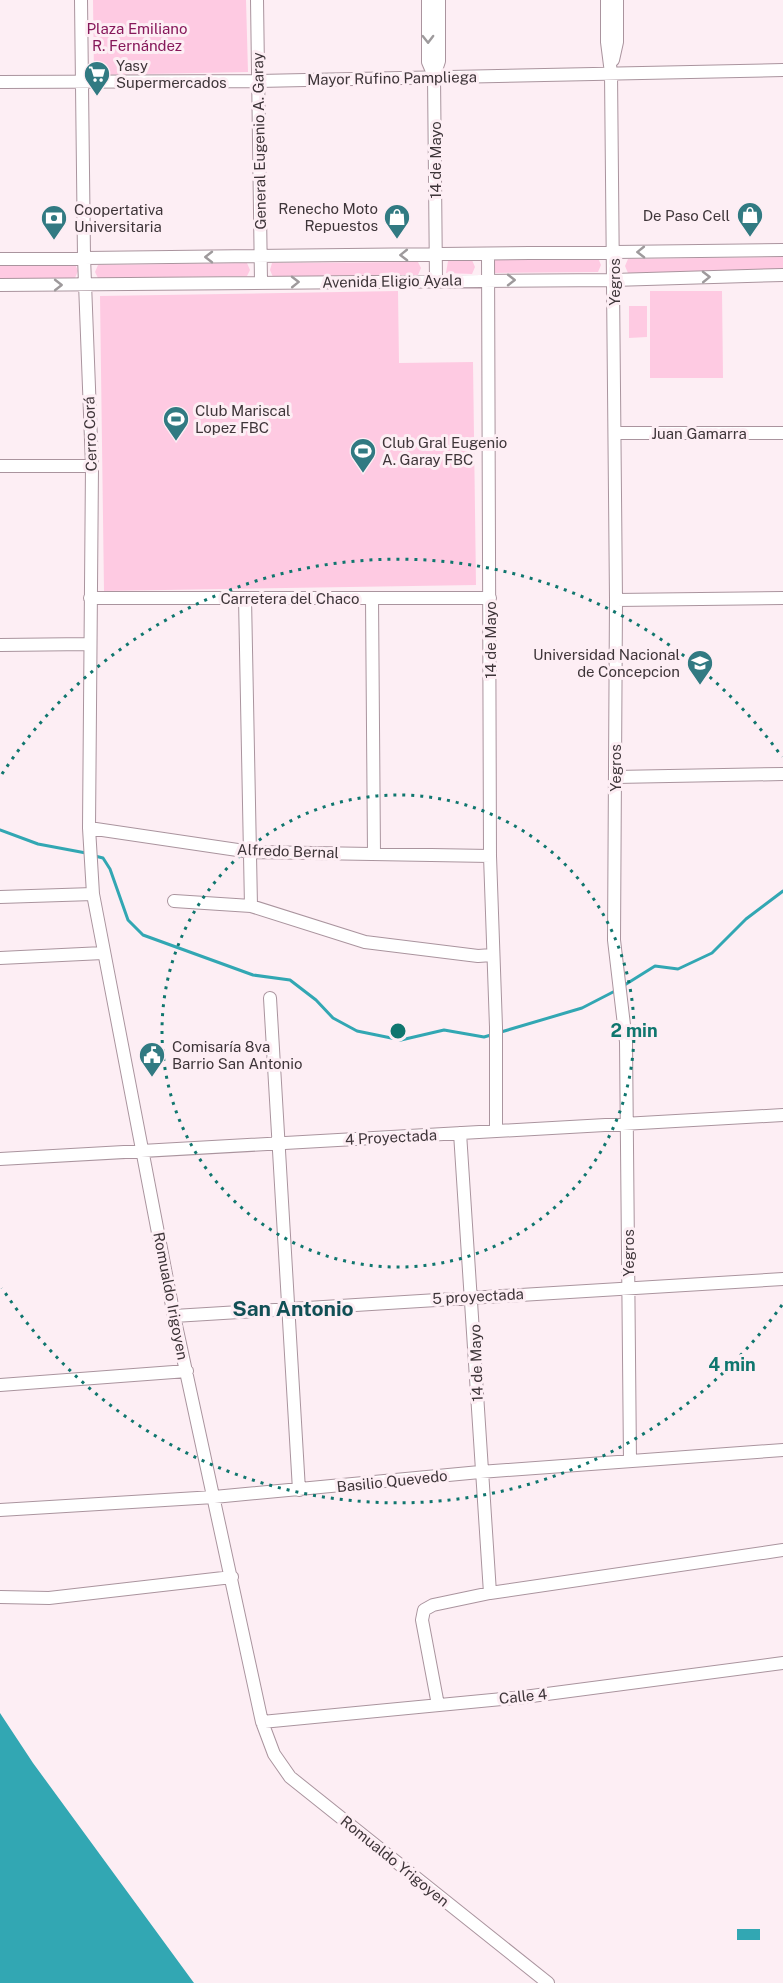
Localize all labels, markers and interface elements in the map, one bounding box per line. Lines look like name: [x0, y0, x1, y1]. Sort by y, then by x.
park label: Plaza Emiliano R. Fernández: [86, 20, 188, 54]
one-way arrow: [422, 34, 434, 43]
street label: General Eugenio A. Garay: [249, 52, 269, 230]
place label: Yasy Supermercados: [116, 57, 227, 91]
supermarket icon: Yasy Supermercados: [82, 59, 112, 97]
street label: Mayor Rufino Pampliega: [307, 68, 477, 88]
street label: 14 de Mayo: [427, 121, 444, 199]
place label: Renecho Moto Repuestos: [278, 200, 378, 234]
shop icon: De Paso Cell: [735, 200, 765, 238]
place label: Coopertativa Universitaria: [74, 201, 163, 235]
shop icon: Renecho Moto Repuestos: [382, 202, 412, 240]
bank icon: Coopertativa Universitaria: [39, 203, 69, 241]
place label: De Paso Cell: [643, 207, 730, 224]
one-way arrow: [636, 246, 645, 258]
one-way arrow: [399, 249, 408, 261]
one-way arrow: [204, 251, 213, 263]
street label: Yegros: [606, 258, 623, 306]
street label: Avenida Eligio Ayala: [322, 271, 462, 291]
one-way arrow: [702, 271, 711, 284]
one-way arrow: [507, 274, 516, 286]
one-way arrow: [291, 276, 300, 288]
one-way arrow: [54, 279, 63, 291]
street label: Cerro Corá: [80, 396, 100, 472]
place label: Club Mariscal Lopez FBC: [195, 402, 291, 436]
sports icon: Club Mariscal Lopez FBC: [161, 404, 191, 442]
street label: Juan Gamarra: [651, 425, 747, 442]
place label: Club Gral Eugenio A. Garay FBC: [382, 434, 507, 468]
sports icon: Club Gral Eugenio A. Garay FBC: [348, 436, 378, 474]
street label: Carretera del Chaco: [220, 590, 360, 607]
street label: 14 de Mayo: [482, 601, 499, 679]
place label: Universidad Nacional de Concepcion: [533, 646, 680, 680]
school or university icon: Universidad Nacional de Concepcion: [685, 648, 715, 686]
street label: Yegros: [607, 744, 624, 792]
street label: Alfredo Bernal: [237, 841, 339, 861]
text: 2 min: [610, 1020, 658, 1041]
centre of rings: [388, 1021, 408, 1041]
place label: Comisaría 8va Barrio San Antonio: [172, 1038, 302, 1072]
public building icon: Comisaría 8va Barrio San Antonio: [137, 1040, 167, 1078]
street label: 4 Proyectada: [344, 1126, 438, 1148]
street label: Yegros: [620, 1229, 637, 1277]
street label: Romualdo Irigoyen: [150, 1231, 192, 1361]
street label: 5 proyectada: [432, 1285, 524, 1307]
district label: San Antonio: [232, 1296, 354, 1321]
street label: 14 de Mayo: [466, 1324, 486, 1402]
text: 4 min: [708, 1354, 756, 1375]
street label: Basilio Quevedo: [336, 1467, 448, 1495]
street label: Calle 4: [498, 1685, 548, 1707]
street label: Romualdo Yrigoyen: [337, 1812, 453, 1910]

